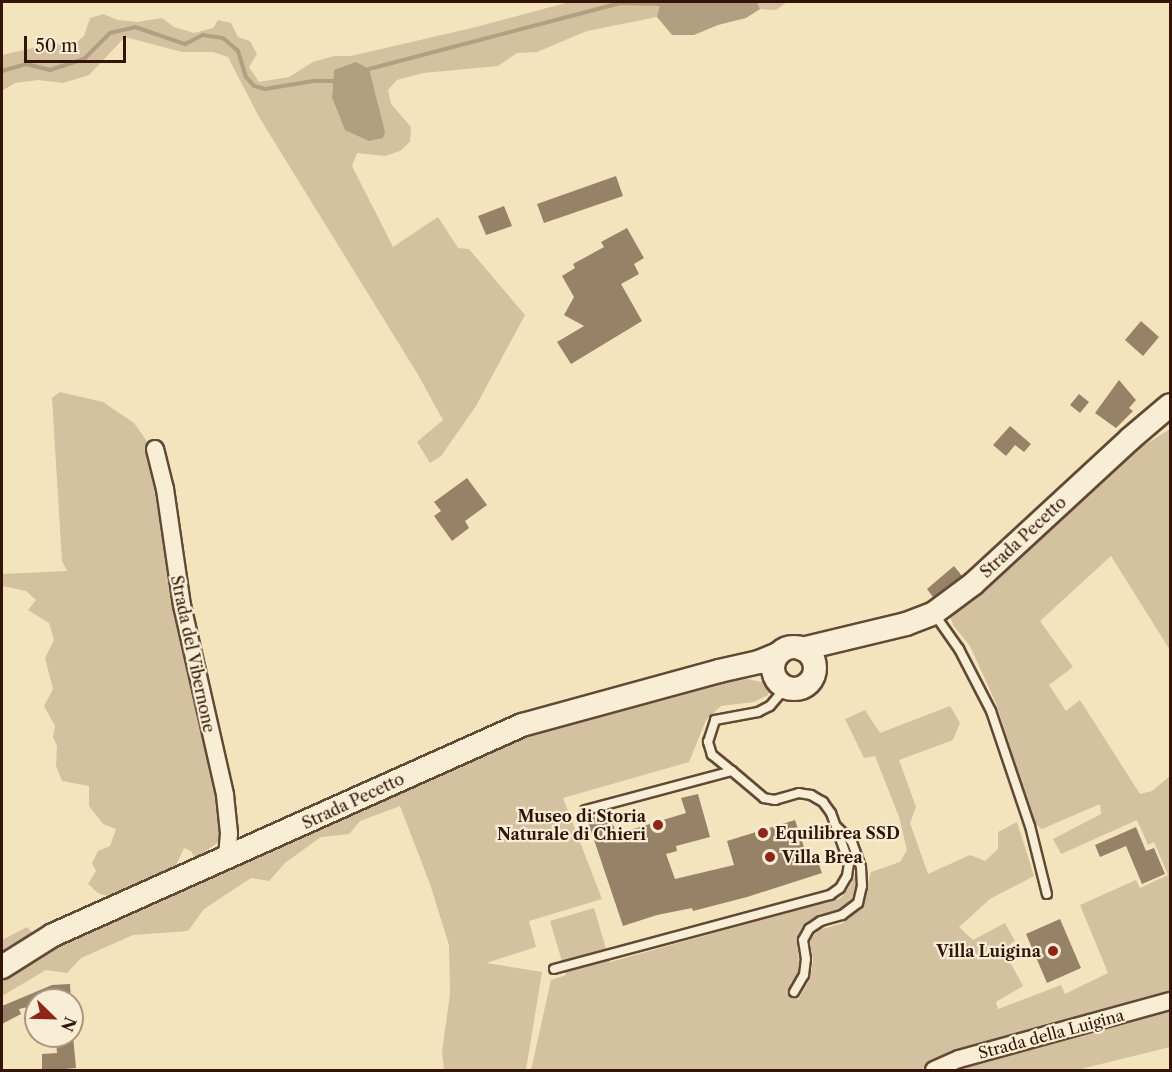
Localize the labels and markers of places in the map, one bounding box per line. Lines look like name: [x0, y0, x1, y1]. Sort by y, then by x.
place label: Museo di Storia Naturale di Chieri: [497, 806, 646, 844]
marker: Museo di Storia Naturale di Chieri: [651, 818, 665, 832]
place label: Equilibrea SSD: [775, 823, 900, 843]
marker: Equilibrea SSD: [756, 826, 770, 840]
place label: Villa Brea: [782, 847, 863, 867]
marker: Villa Brea: [763, 850, 777, 864]
place label: Villa Luigina: [936, 941, 1041, 961]
marker: Villa Luigina: [1046, 944, 1060, 958]

